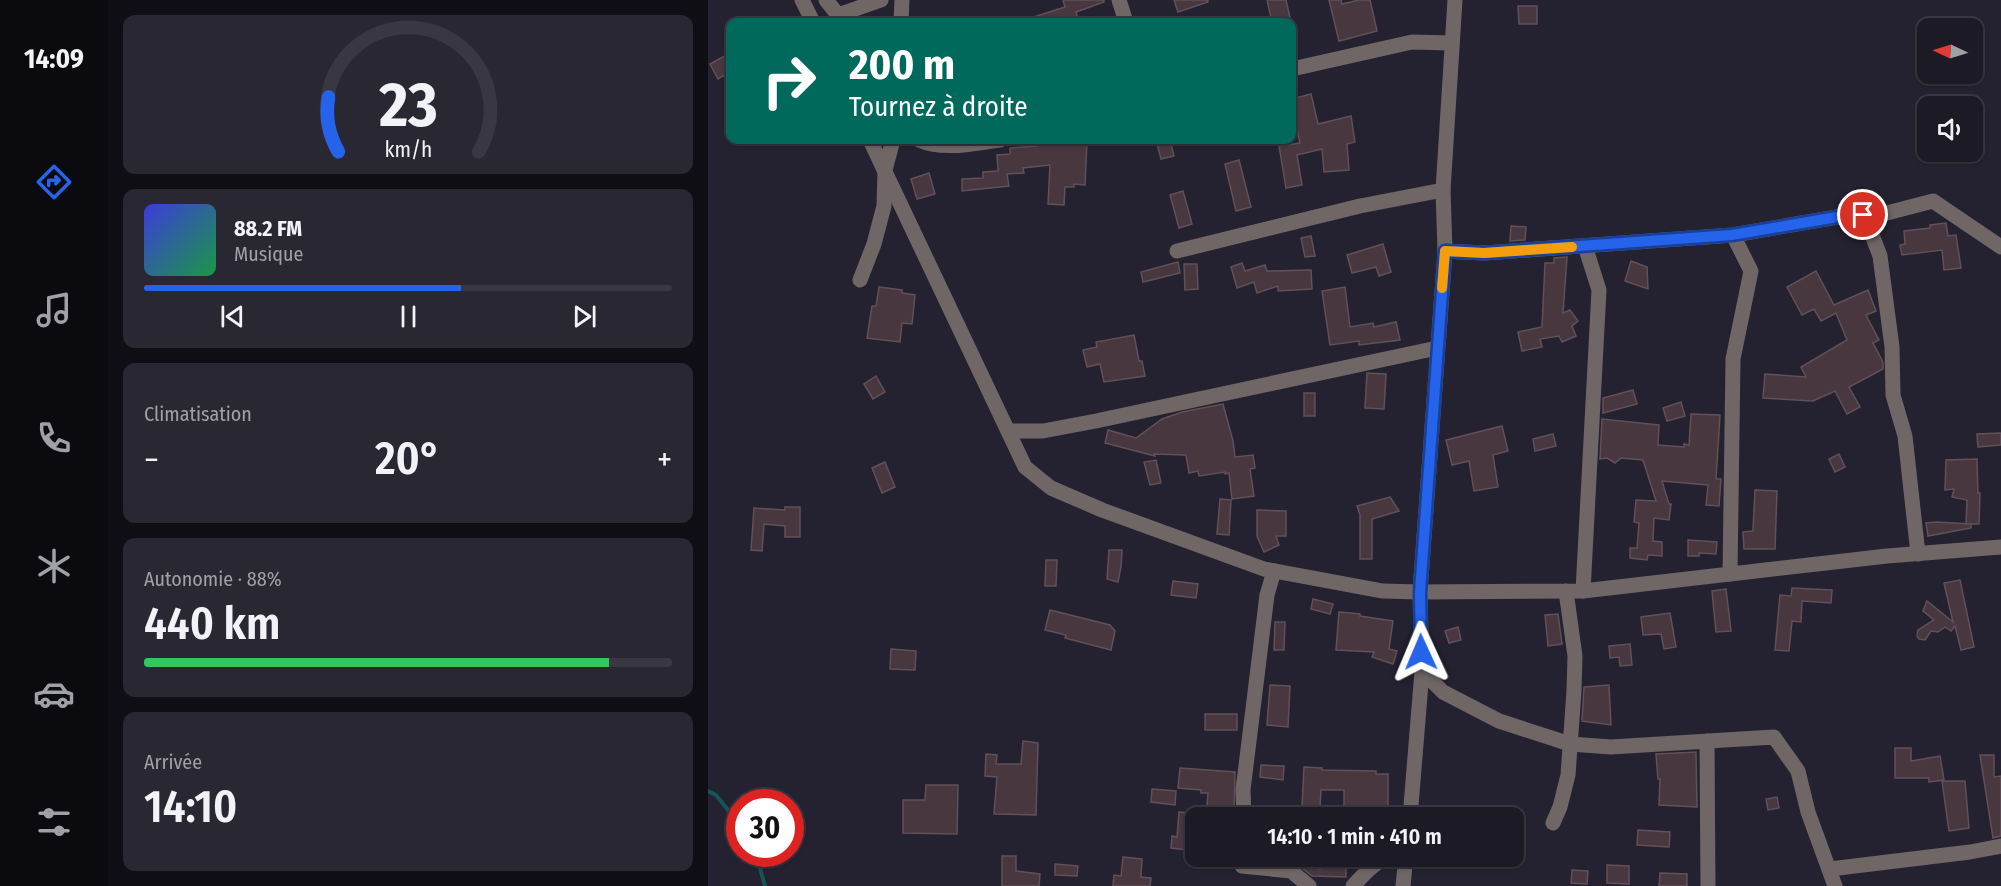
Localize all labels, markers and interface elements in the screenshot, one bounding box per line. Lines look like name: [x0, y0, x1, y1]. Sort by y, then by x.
north arrow: [1917, 18, 1983, 84]
map controls: [1917, 18, 1983, 162]
text: 200 m: [849, 40, 955, 90]
icon: right: [750, 42, 828, 120]
text: 14:09: [24, 43, 84, 75]
text: 23: [378, 68, 437, 143]
text: Tournez à droite: [849, 91, 1028, 123]
button: sound: [1917, 96, 1983, 162]
text: km/h: [384, 137, 432, 163]
icon: directions: [33, 161, 75, 203]
pin: [1837, 189, 1888, 240]
icon: arrive: [1846, 198, 1879, 231]
text: 88.2 FM: [234, 215, 302, 242]
text: Musique: [234, 242, 303, 266]
icon: music: [33, 289, 75, 331]
icon: previous: [216, 300, 249, 333]
icon: pause: [392, 300, 425, 333]
icon: next: [568, 300, 601, 333]
text: Climatisation: [144, 402, 252, 426]
icon: phone: [33, 417, 75, 459]
text: 20°: [375, 432, 441, 486]
text: −: [144, 440, 159, 480]
text: +: [657, 440, 672, 480]
icon: climate: [33, 545, 75, 587]
text: Autonomie · 88%: [144, 567, 282, 591]
text: 440 km: [144, 597, 280, 651]
position arrow: [1389, 620, 1453, 684]
icon: car: [33, 673, 75, 715]
text: Arrivée: [144, 750, 202, 774]
text: 14:10: [144, 780, 237, 834]
speed limit sign: 30: [726, 789, 804, 867]
icon: filters: [33, 801, 75, 843]
text: 14:10 · 1 min · 410 m: [1267, 823, 1442, 850]

